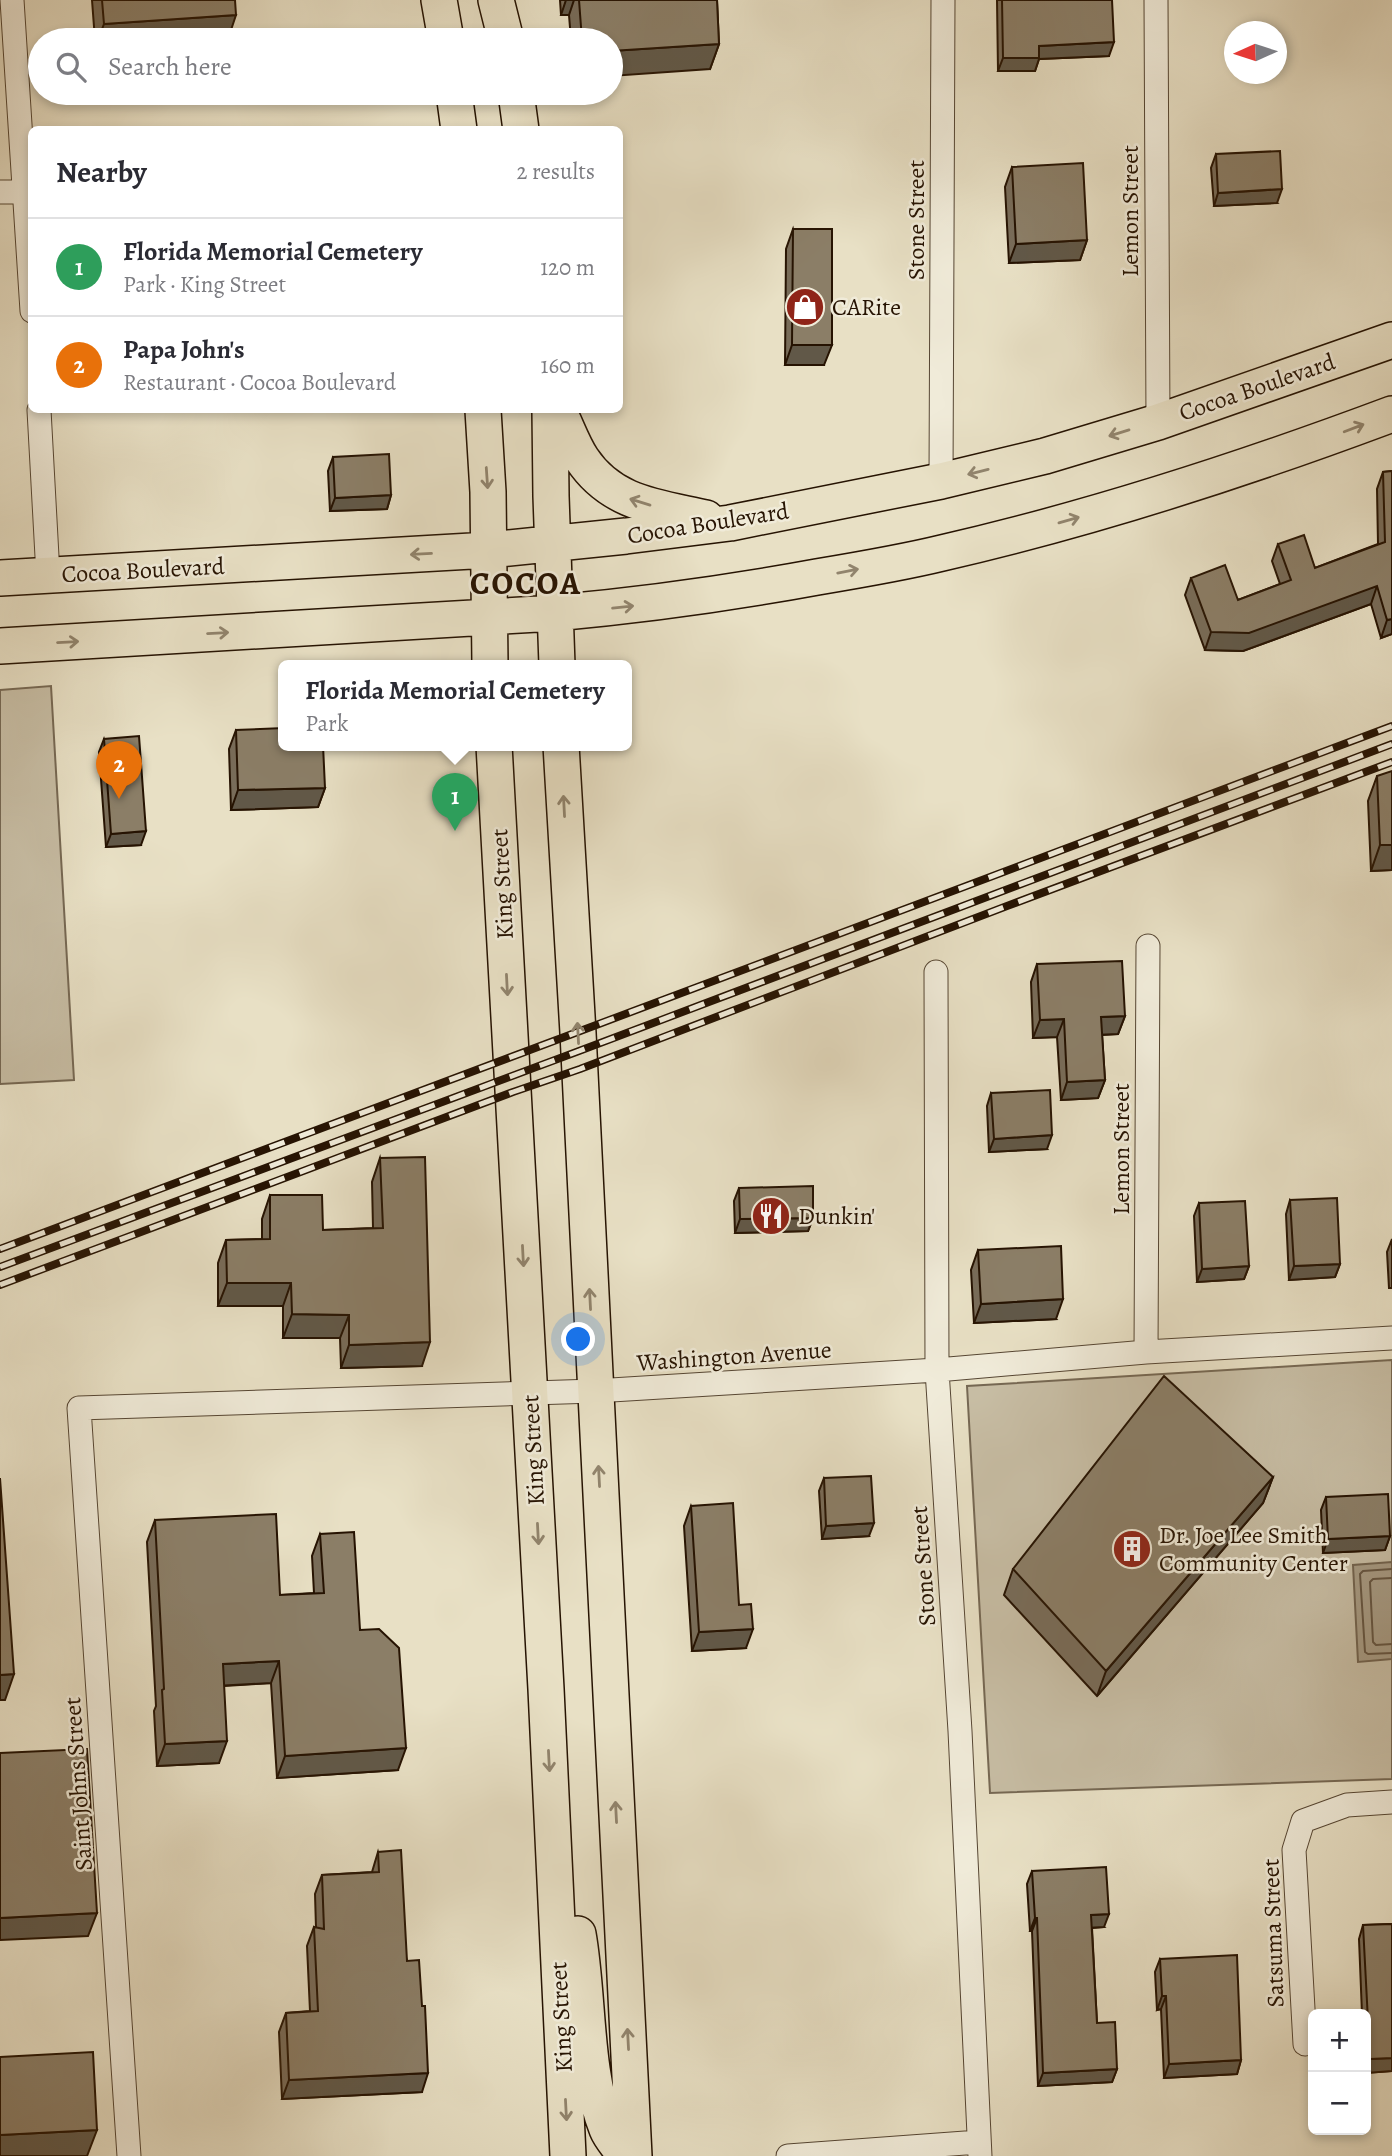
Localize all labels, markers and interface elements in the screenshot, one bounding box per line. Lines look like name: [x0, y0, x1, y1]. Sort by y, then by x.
north arrow: [1224, 21, 1287, 84]
search box: [28, 28, 623, 105]
icon: search: [52, 48, 90, 86]
text: Search here: [108, 49, 232, 84]
street label: Lemon Street: [1114, 145, 1146, 277]
text: Nearby: [56, 152, 147, 192]
text: 2 results: [517, 156, 595, 187]
street label: Stone Street: [900, 160, 932, 280]
text: Florida Memorial Cemetery: [123, 234, 423, 269]
text: 1: [75, 252, 83, 283]
text: 120 m: [540, 252, 595, 283]
text: Park · King Street: [123, 269, 286, 300]
shop icon: CARite: [784, 286, 826, 328]
place label: CARite: [832, 291, 901, 323]
text: Papa John's: [123, 332, 245, 367]
street label: Cocoa Boulevard: [1175, 345, 1339, 429]
text: 2: [73, 350, 85, 381]
text: 160 m: [541, 350, 595, 381]
text: Restaurant · Cocoa Boulevard: [123, 367, 396, 398]
one-way arrow: [1343, 421, 1365, 434]
one-way arrow: [1108, 428, 1130, 441]
one-way arrow: [481, 466, 494, 489]
one-way arrow: [968, 466, 990, 479]
street label: Cocoa Boulevard: [625, 494, 791, 552]
one-way arrow: [629, 495, 651, 508]
one-way arrow: [1058, 513, 1080, 526]
one-way arrow: [410, 547, 433, 560]
street label: Cocoa Boulevard: [61, 550, 225, 590]
district label: COCOA: [470, 561, 582, 605]
one-way arrow: [836, 564, 859, 578]
one-way arrow: [611, 600, 634, 613]
one-way arrow: [206, 627, 229, 640]
one-way arrow: [56, 636, 79, 649]
popup: [278, 660, 632, 751]
text: Florida Memorial Cemetery: [305, 673, 605, 708]
text: Park: [305, 708, 348, 739]
pin: 2: [96, 741, 142, 799]
pin: 1: [432, 773, 478, 831]
one-way arrow: [558, 795, 571, 818]
street label: King Street: [483, 828, 521, 940]
one-way arrow: [501, 973, 514, 996]
one-way arrow: [571, 1022, 584, 1045]
street label: Lemon Street: [1105, 1083, 1137, 1215]
restaurant icon: Dunkin': [750, 1195, 792, 1237]
place label: Dunkin': [798, 1200, 875, 1232]
one-way arrow: [516, 1244, 529, 1267]
one-way arrow: [584, 1287, 597, 1310]
your location: [561, 1322, 595, 1356]
street label: Washington Avenue: [634, 1333, 833, 1379]
street label: King Street: [514, 1394, 552, 1506]
one-way arrow: [592, 1465, 605, 1488]
street label: Stone Street: [903, 1505, 943, 1627]
place label: Dr. Joe Lee Smith Community Center: [1159, 1519, 1348, 1579]
one-way arrow: [531, 1522, 544, 1545]
building icon: Dr. Joe Lee Smith Community Center: [1111, 1528, 1153, 1570]
street label: Saint Johns Street: [56, 1696, 100, 1872]
one-way arrow: [543, 1749, 556, 1772]
one-way arrow: [609, 1801, 622, 1823]
street label: Satsuma Street: [1254, 1858, 1292, 2008]
street label: King Street: [542, 1961, 580, 2073]
map controls: [1308, 2009, 1371, 2135]
button: +: [1308, 2009, 1371, 2072]
one-way arrow: [621, 2028, 634, 2051]
button: −: [1308, 2072, 1371, 2135]
one-way arrow: [559, 2099, 572, 2122]

